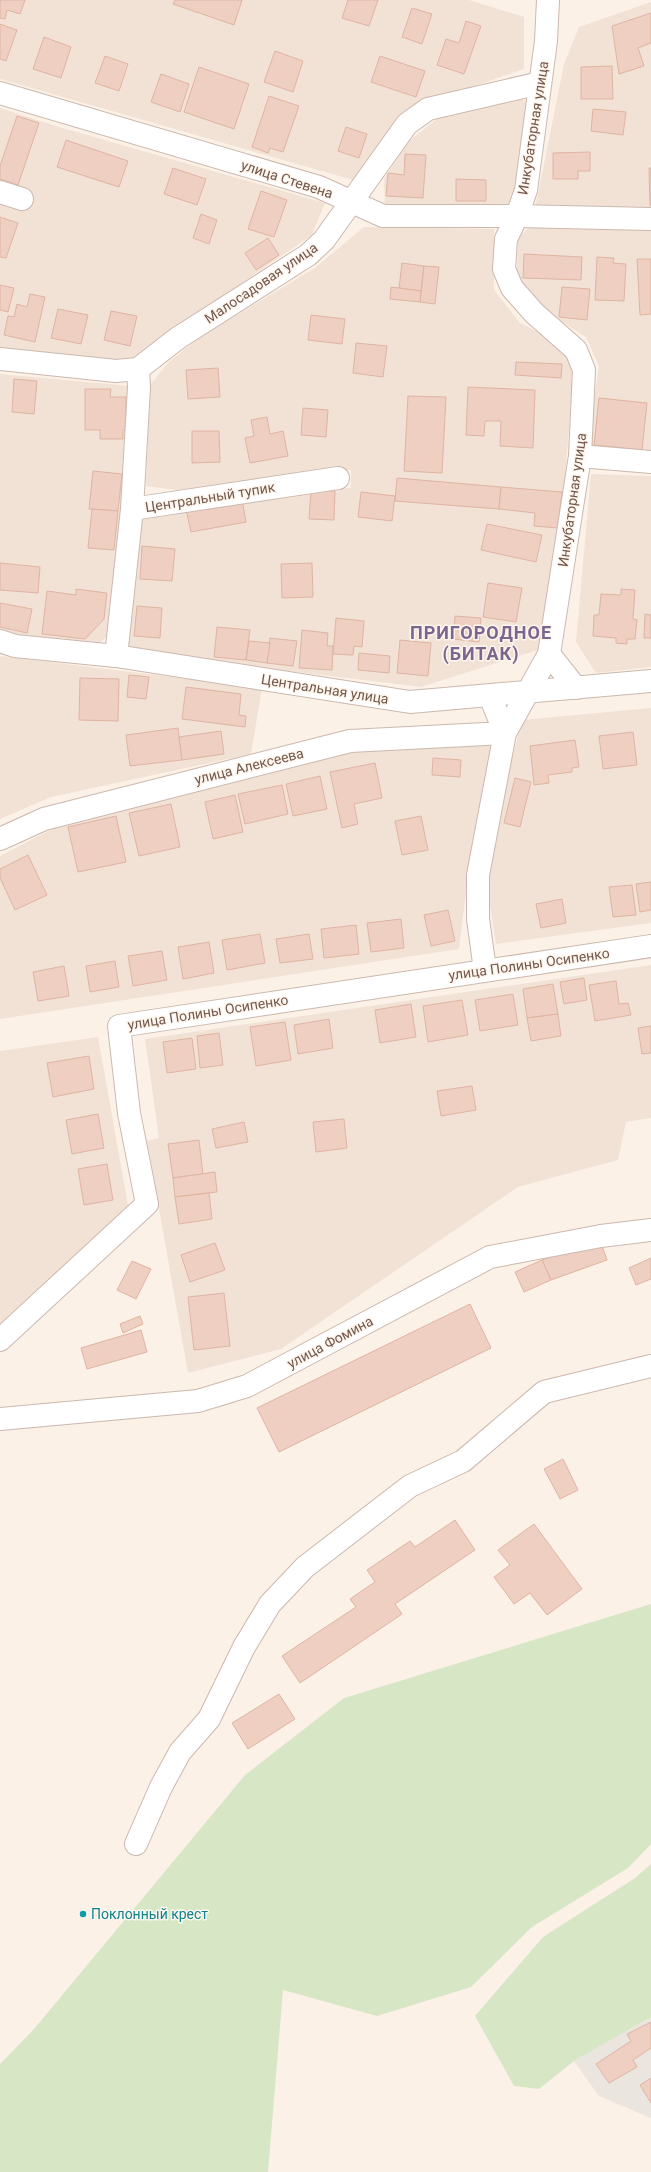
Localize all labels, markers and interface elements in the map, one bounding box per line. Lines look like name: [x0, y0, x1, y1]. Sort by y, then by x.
street label: Инкубаторная улица: [515, 60, 551, 196]
street label: улица Стевена: [239, 157, 335, 201]
street label: Малосадовая улица: [202, 239, 320, 327]
street label: Инкубаторная улица: [555, 432, 589, 568]
street label: Центральный тупик: [144, 479, 277, 515]
district label: ПРИГОРОДНОЕ (БИТАК): [410, 622, 552, 665]
street label: Центральная улица: [260, 671, 390, 707]
street label: улица Алексеева: [193, 745, 305, 787]
street label: улица Полины Осипенко: [447, 945, 611, 983]
street label: улица Полины Осипенко: [127, 991, 289, 1033]
street label: улица Фомина: [284, 1313, 376, 1371]
place label: Поклонный крест: [91, 1906, 208, 1922]
marker: Поклонный крест: [78, 1909, 88, 1919]

